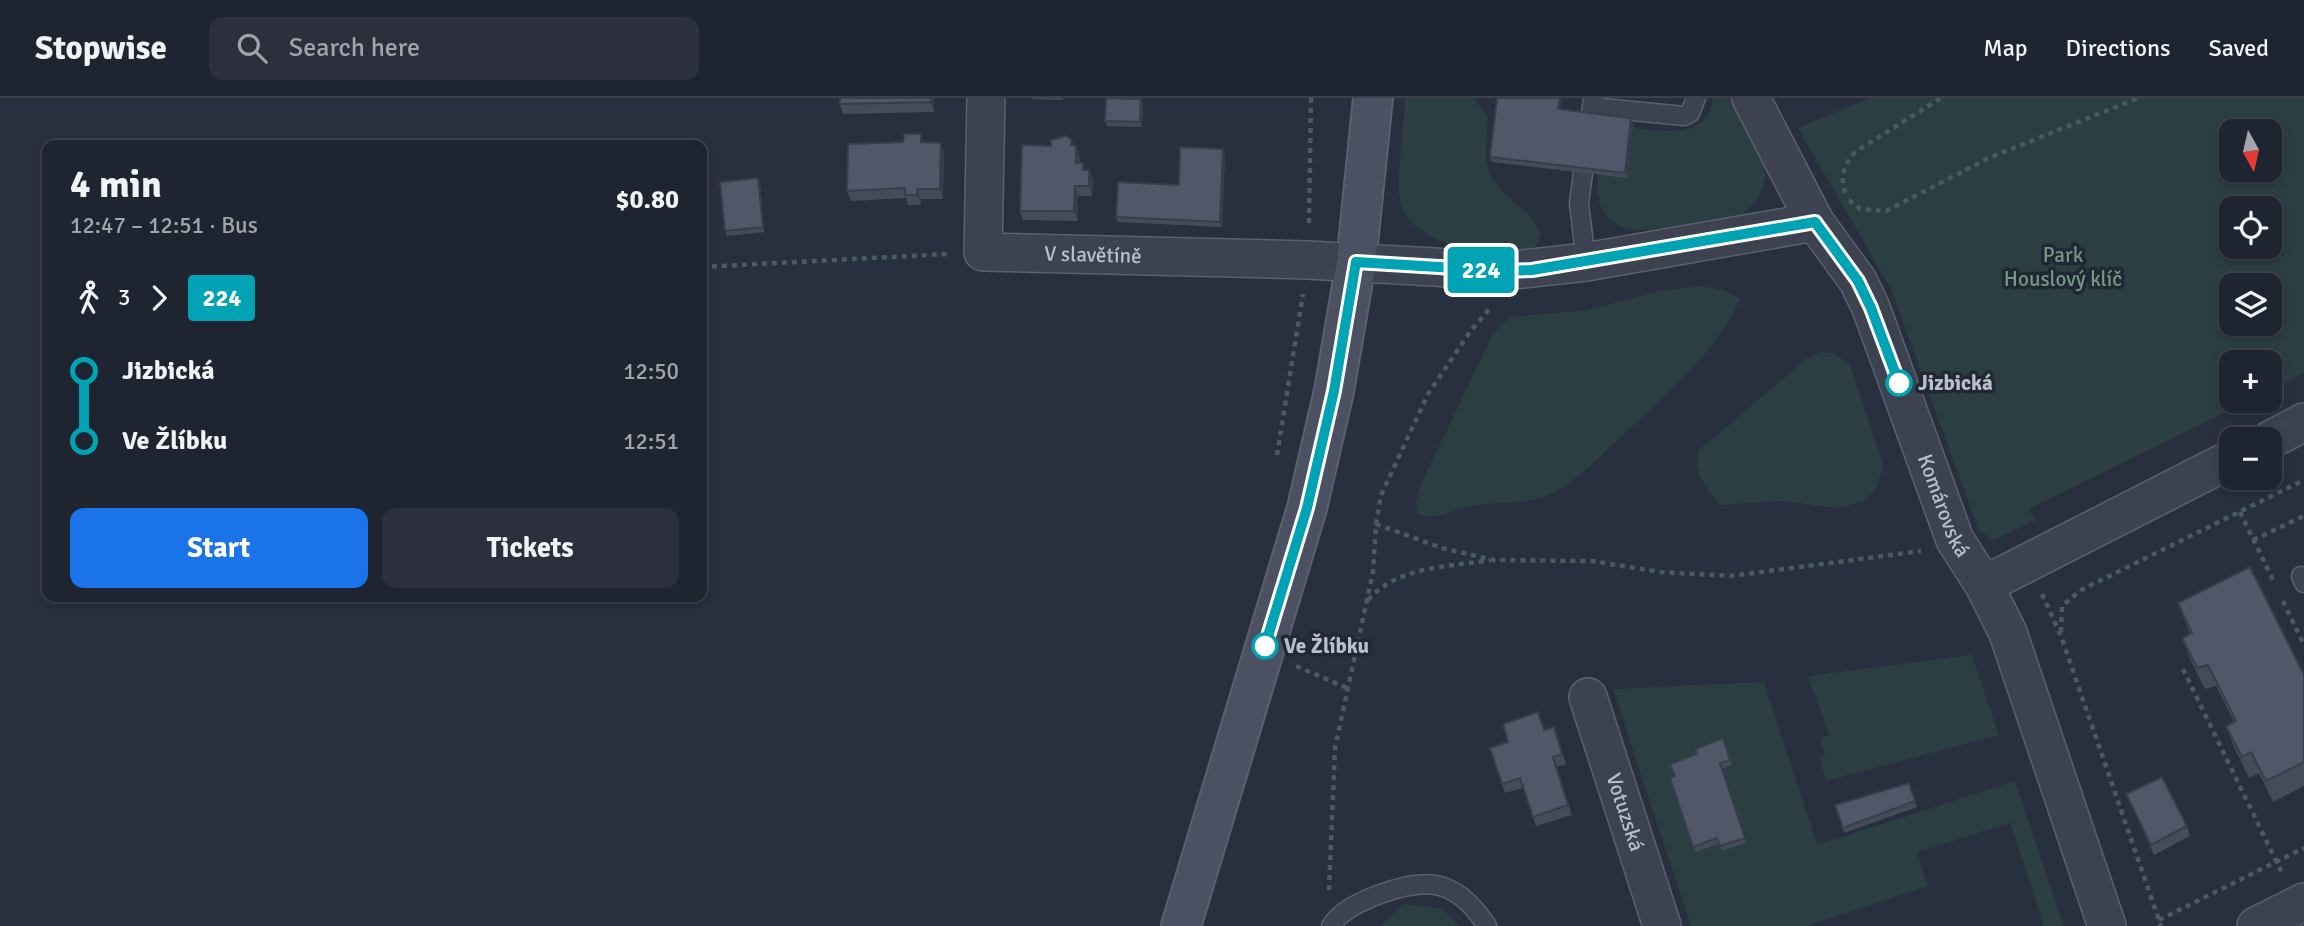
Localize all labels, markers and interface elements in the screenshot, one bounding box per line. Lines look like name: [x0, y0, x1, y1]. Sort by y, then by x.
search box: [209, 17, 699, 80]
text: Stopwise: [35, 28, 167, 69]
icon: search: [233, 29, 271, 67]
text: Search here: [289, 32, 420, 64]
text: Map: [1983, 33, 2028, 63]
text: Directions: [2066, 33, 2171, 63]
text: Saved: [2209, 33, 2269, 63]
north arrow: [2219, 119, 2282, 182]
map controls: [2219, 119, 2282, 490]
text: 4 min: [70, 161, 162, 208]
text: $0.80: [615, 184, 679, 216]
button: locate: [2219, 196, 2282, 259]
text: 12:47 – 12:51 · Bus: [70, 211, 258, 240]
street label: V slavětíně: [1044, 241, 1142, 269]
park label: Park Houslový klíč: [2004, 242, 2122, 292]
line badge: 224: [1441, 247, 1521, 293]
text: 224: [1462, 255, 1500, 285]
button: layers: [2219, 273, 2282, 336]
icon: walk: [70, 279, 108, 317]
icon: forward: [140, 279, 178, 317]
text: 3: [118, 283, 130, 312]
text: 224: [202, 283, 241, 313]
button: +: [2219, 350, 2282, 413]
text: Jizbická: [122, 355, 215, 387]
text: 12:50: [623, 357, 679, 386]
marker: Jizbická: [1886, 370, 1912, 396]
place label: Jizbická: [1918, 370, 1993, 396]
text: Ve Žlíbku: [122, 425, 227, 457]
text: 12:51: [623, 427, 679, 456]
button: −: [2219, 427, 2282, 490]
street label: Komárovská: [1912, 450, 1976, 562]
button: Start: [70, 508, 368, 588]
button: Tickets: [382, 508, 679, 588]
marker: Ve Žlíbku: [1252, 633, 1278, 659]
place label: Ve Žlíbku: [1284, 633, 1369, 659]
street label: Votuzská: [1600, 770, 1650, 854]

